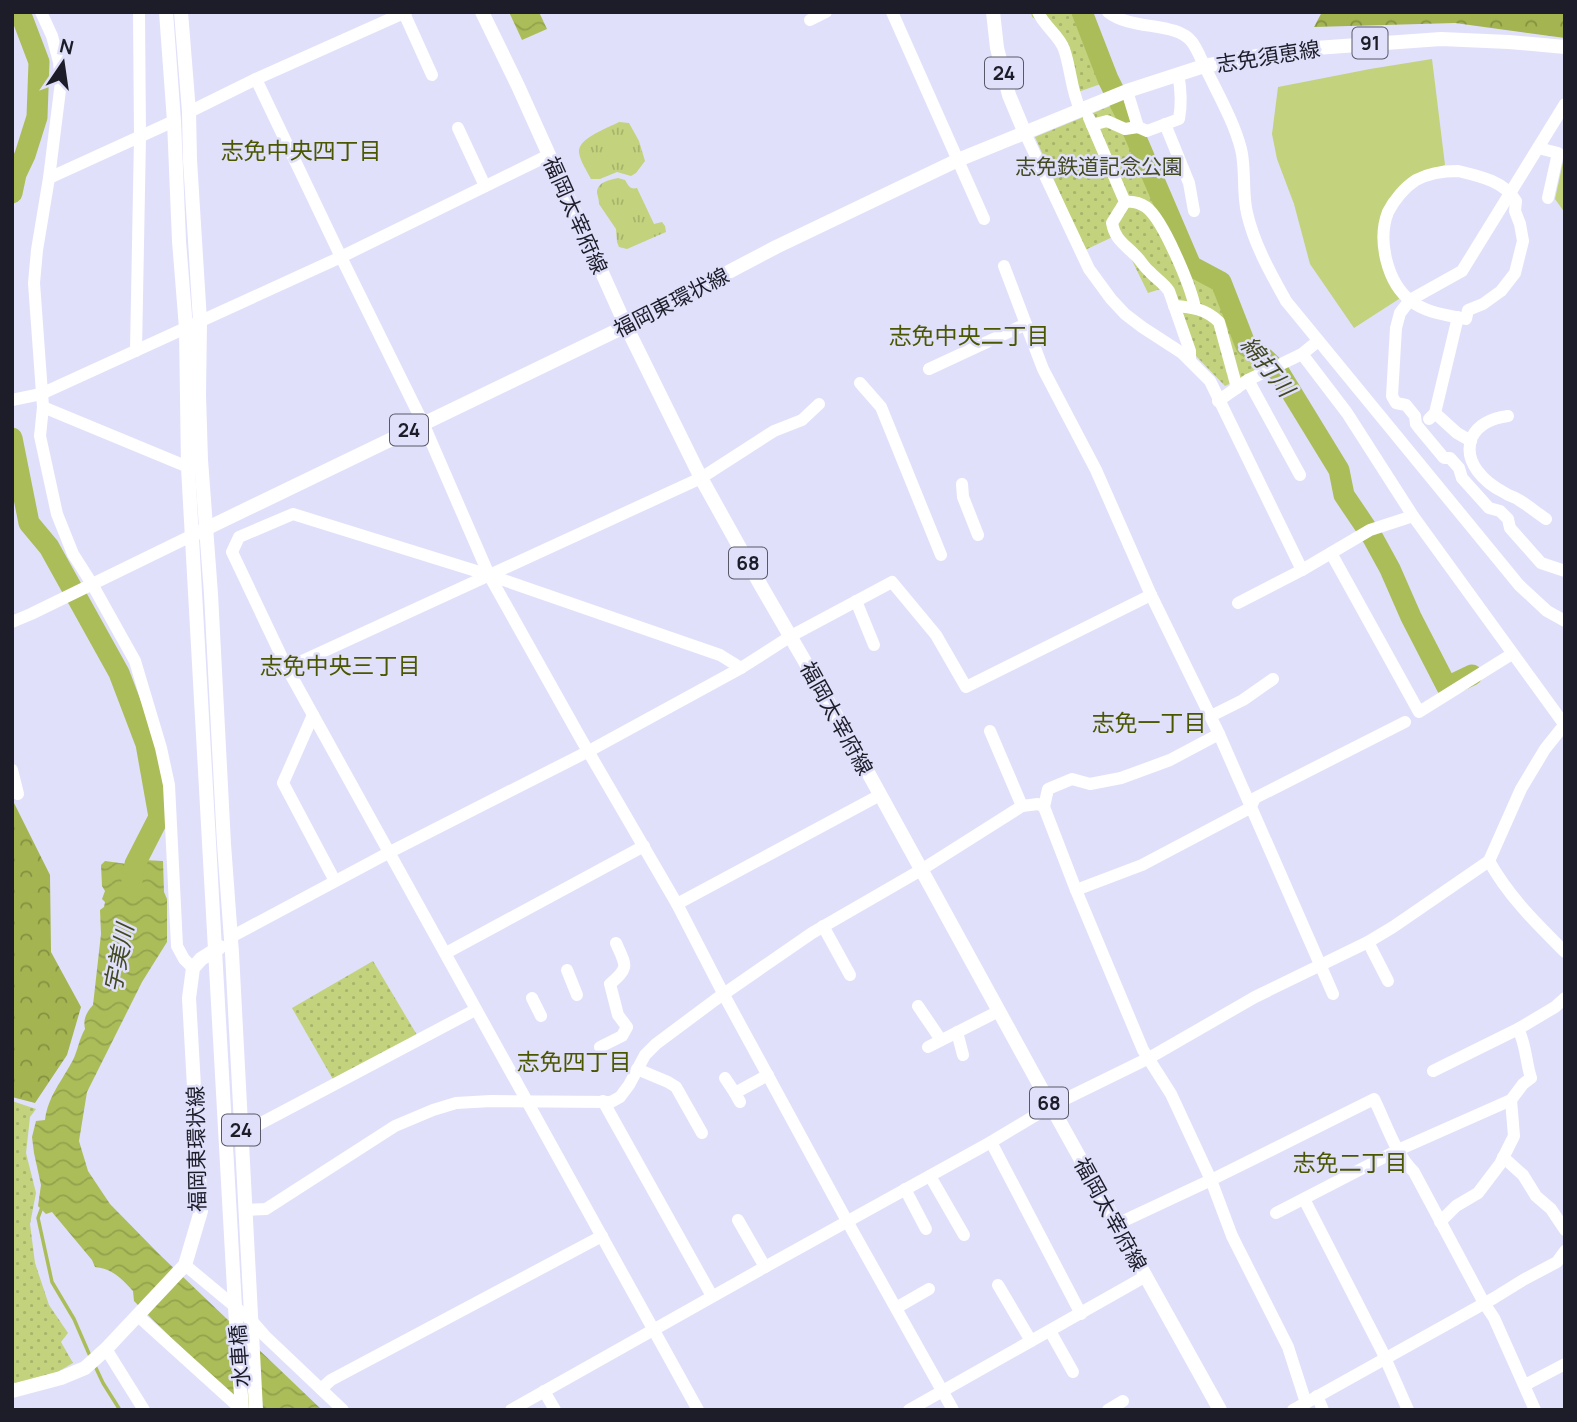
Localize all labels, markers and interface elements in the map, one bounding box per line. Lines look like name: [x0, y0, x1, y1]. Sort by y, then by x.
north arrow: [28, 28, 98, 98]
road number: 91: [1352, 28, 1388, 58]
text: N: [57, 32, 76, 61]
street label: 志免須恵線: [1214, 34, 1322, 78]
road number: 24: [985, 58, 1023, 88]
district label: 志免中央四丁目: [221, 134, 382, 166]
street label: 福岡太宰府線: [538, 152, 614, 278]
park label: 志免鉄道記念公園: [1015, 152, 1183, 180]
street label: 福岡東環状線: [609, 261, 733, 343]
district label: 志免中央二丁目: [889, 319, 1050, 351]
water label: 綿打川: [1234, 329, 1304, 405]
road number: 24: [390, 414, 428, 446]
road number: 68: [729, 548, 767, 578]
district label: 志免中央三丁目: [260, 649, 421, 681]
street label: 福岡太宰府線: [794, 656, 880, 780]
district label: 志免一丁目: [1092, 706, 1207, 738]
water label: 宇美川: [96, 918, 141, 995]
district label: 志免四丁目: [517, 1045, 632, 1077]
street label: 福岡東環状線: [181, 1086, 211, 1212]
road number: 68: [1030, 1088, 1068, 1119]
road number: 24: [222, 1114, 260, 1146]
district label: 志免二丁目: [1293, 1146, 1408, 1178]
street label: 福岡太宰府線: [1068, 1152, 1154, 1276]
street label: 水車橋: [223, 1324, 255, 1388]

